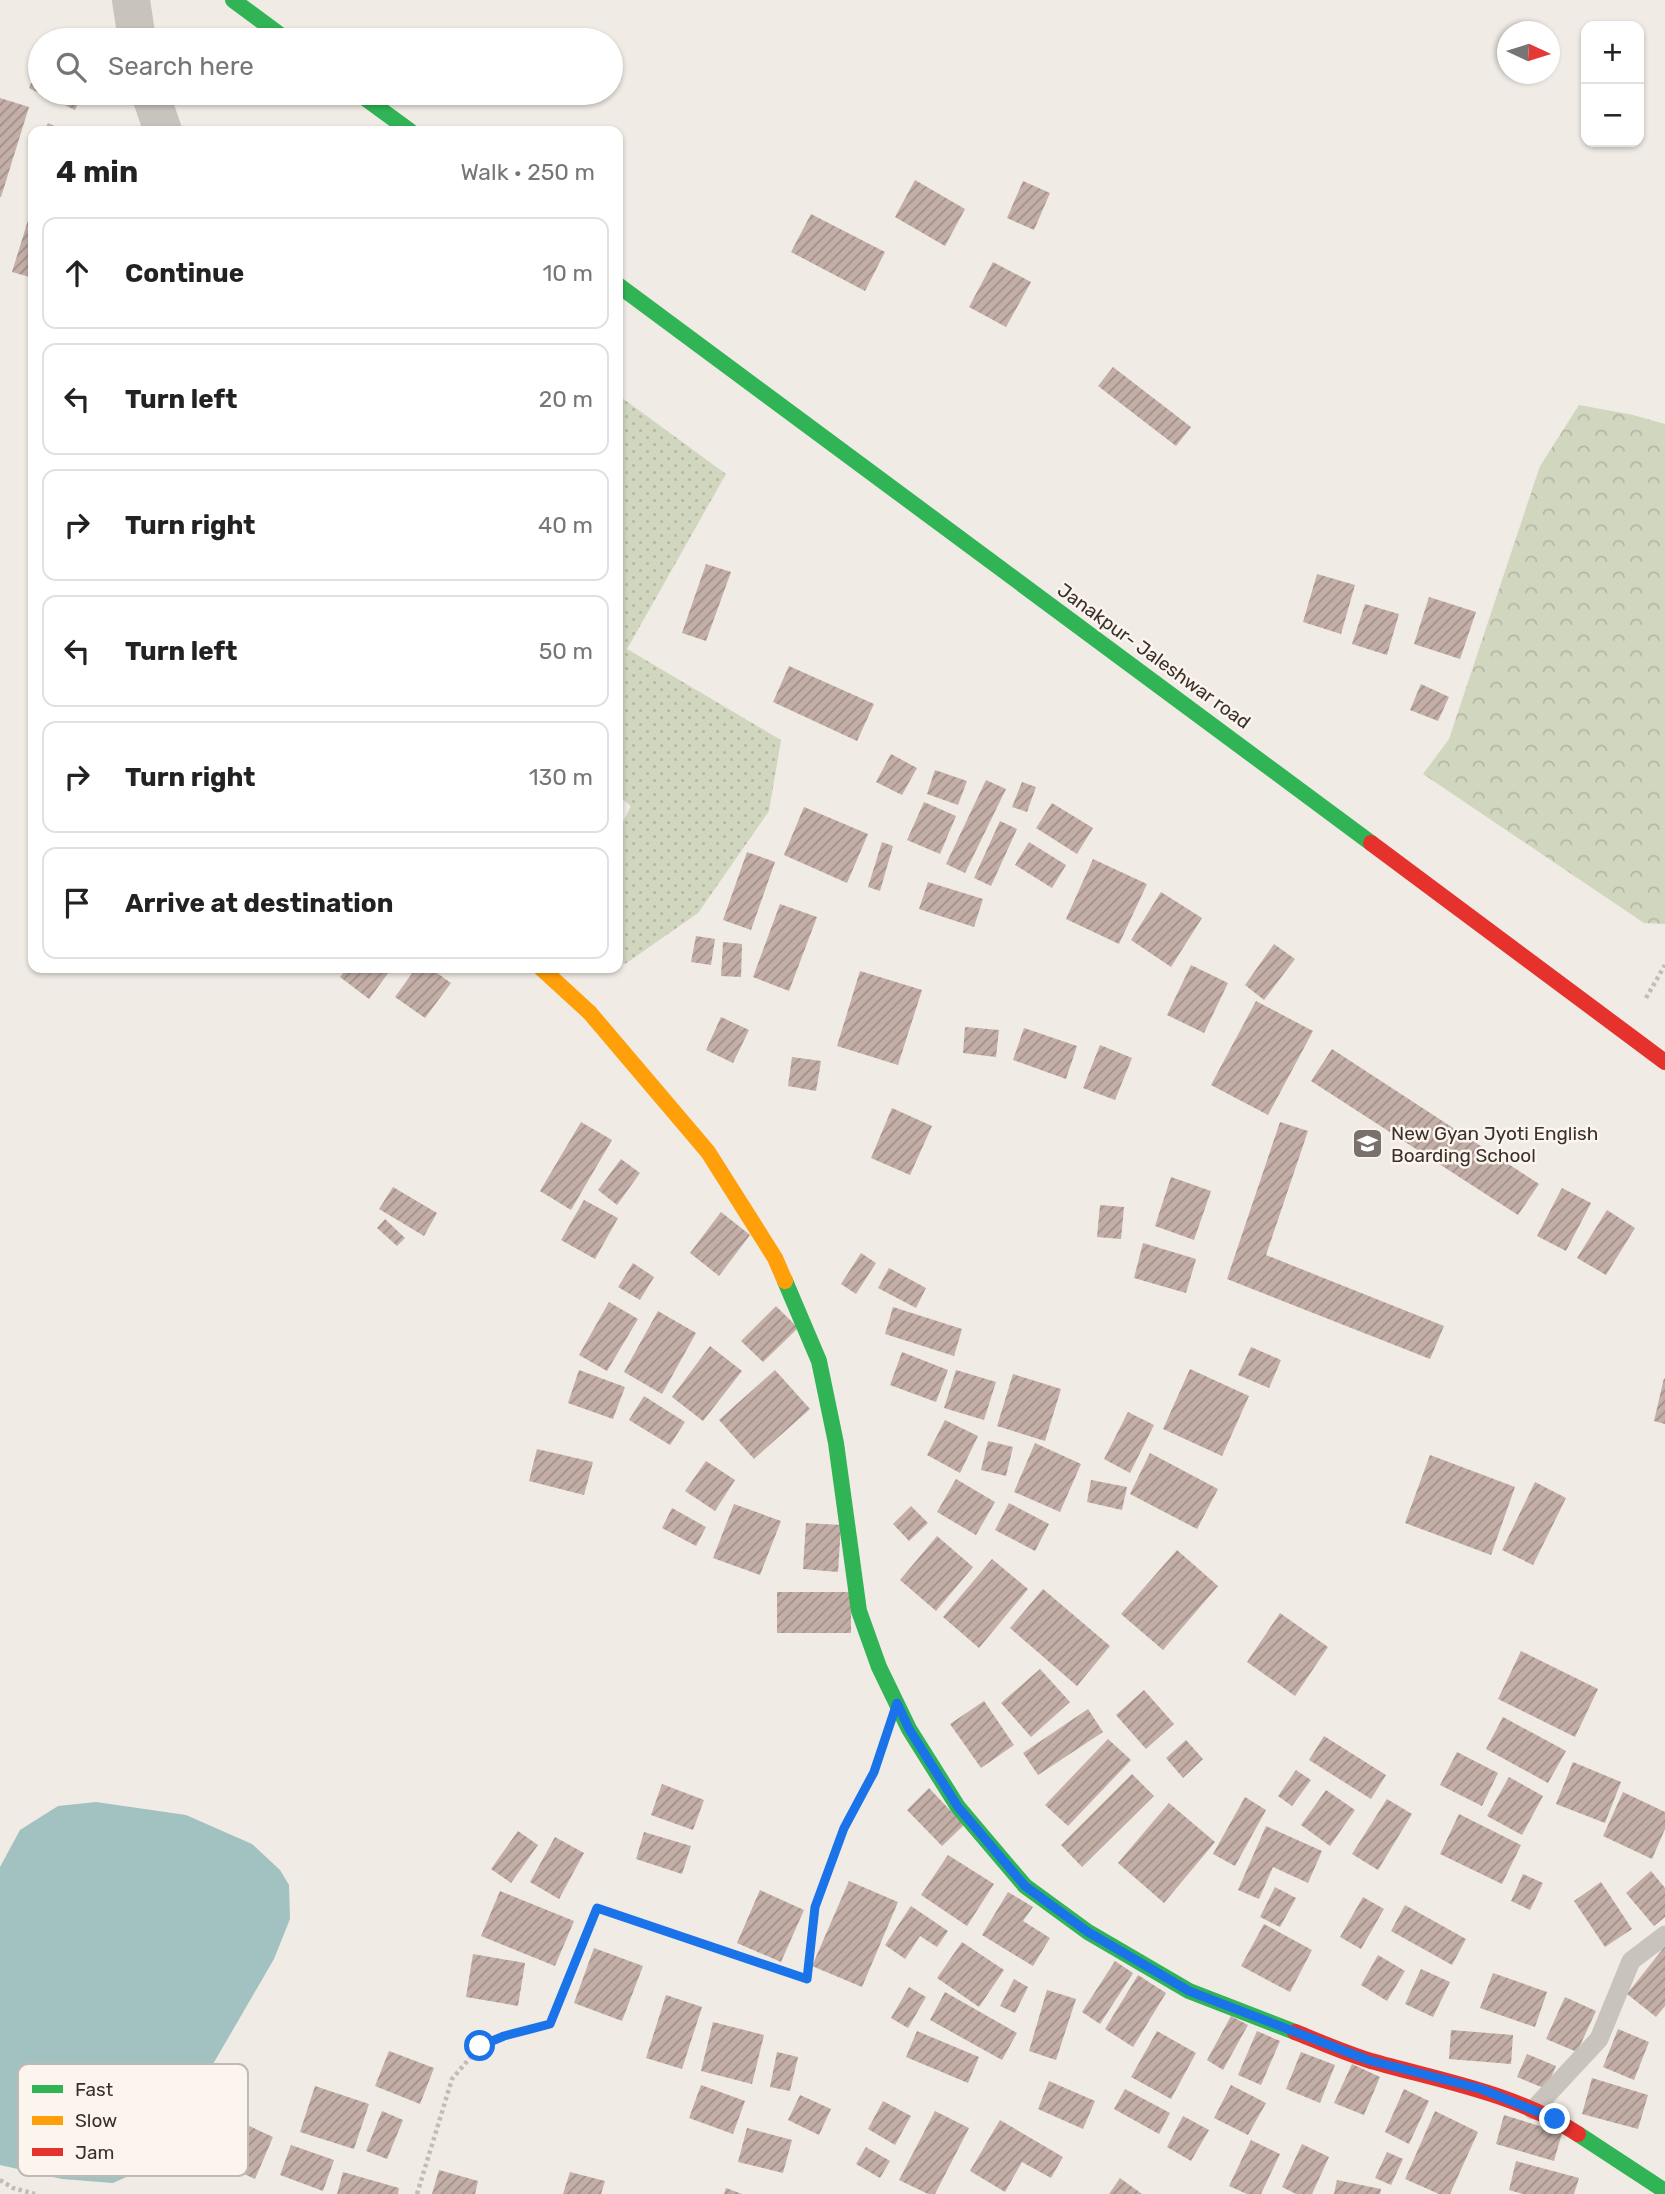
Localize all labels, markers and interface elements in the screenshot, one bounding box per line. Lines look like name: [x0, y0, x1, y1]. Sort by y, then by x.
north arrow: [1497, 21, 1560, 84]
map controls: [1581, 21, 1644, 147]
button: +: [1581, 21, 1644, 84]
search box: [28, 28, 623, 105]
icon: search: [52, 48, 90, 86]
text: Search here: [108, 51, 254, 82]
button: −: [1581, 84, 1644, 147]
text: 4 min: [56, 154, 138, 190]
text: Walk · 250 m: [460, 158, 595, 186]
icon: ahead: [58, 254, 96, 292]
text: Continue: [125, 258, 244, 289]
text: 10 m: [542, 259, 593, 287]
icon: left: [58, 380, 96, 418]
text: Turn left: [125, 384, 237, 415]
text: 20 m: [539, 385, 593, 413]
icon: right: [58, 506, 96, 544]
text: Turn right: [125, 510, 255, 541]
text: 40 m: [538, 511, 593, 539]
street label: Janakpur- Jaleshwar road: [1053, 578, 1255, 734]
icon: left: [58, 632, 96, 670]
text: Turn left: [125, 636, 237, 667]
text: 50 m: [539, 637, 593, 665]
icon: right: [58, 758, 96, 796]
text: Turn right: [125, 762, 255, 793]
text: 130 m: [529, 763, 593, 791]
icon: arrive: [58, 884, 96, 922]
text: Arrive at destination: [125, 888, 393, 919]
place label: New Gyan Jyoti English Boarding School: [1391, 1122, 1598, 1167]
school or university icon: New Gyan Jyoti English Boarding School: [1351, 1127, 1385, 1161]
route start: [464, 2030, 495, 2061]
legend: [18, 2064, 248, 2176]
text: Fast: [75, 2078, 114, 2101]
route end: [1539, 2103, 1570, 2134]
text: Slow: [75, 2109, 117, 2132]
text: Jam: [75, 2141, 114, 2164]

